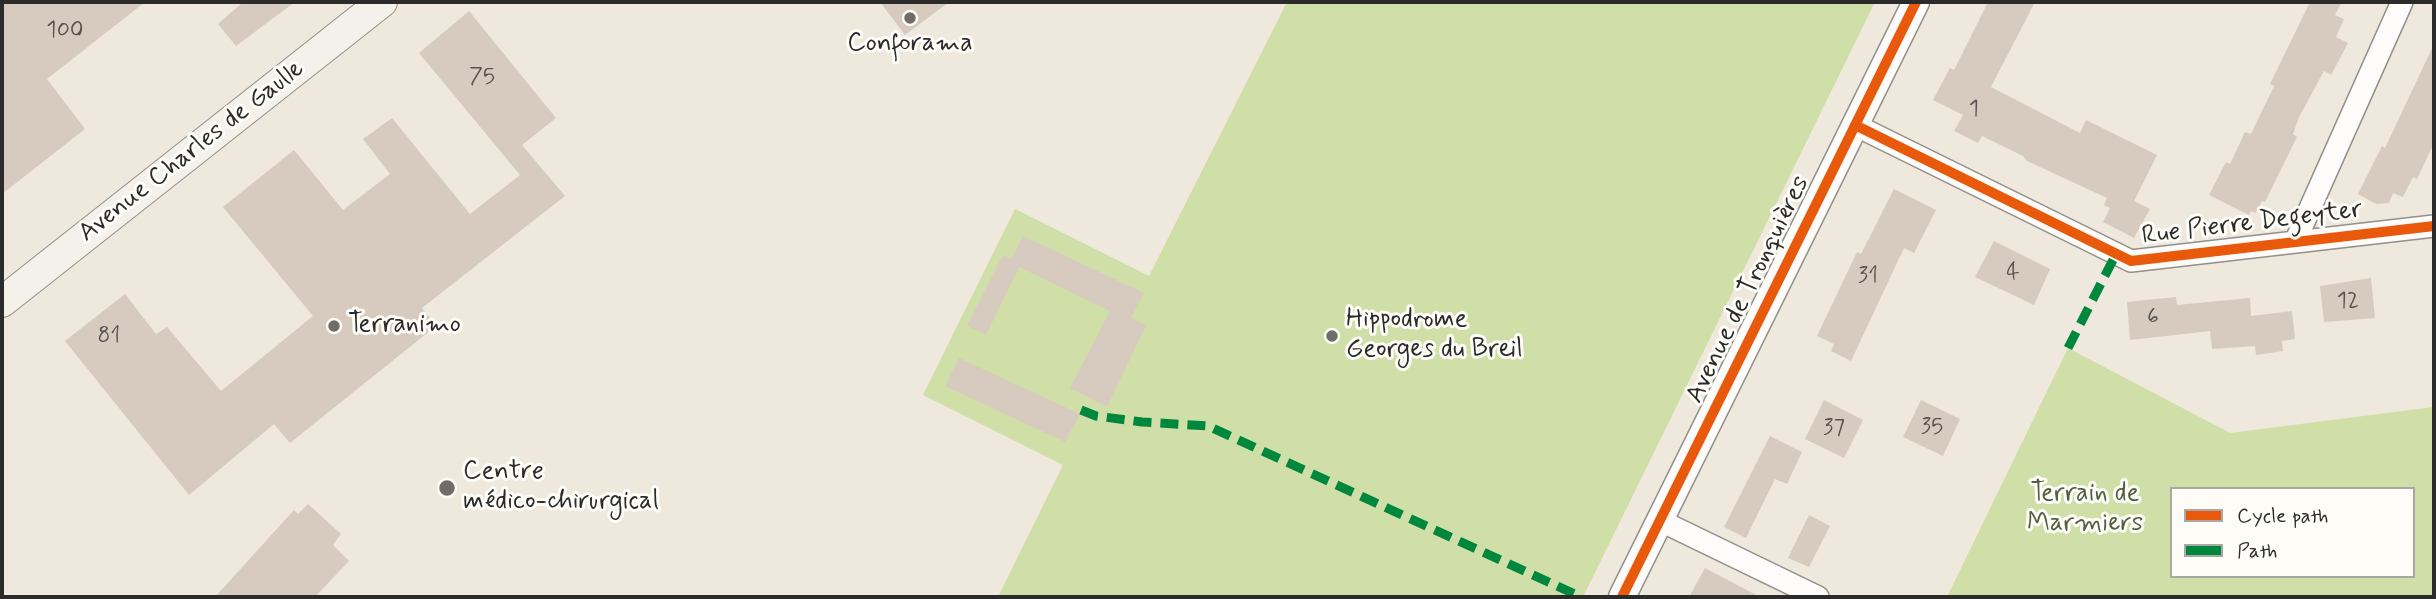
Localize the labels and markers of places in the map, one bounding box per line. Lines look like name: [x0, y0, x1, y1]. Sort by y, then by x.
marker: Conforama: [902, 10, 918, 26]
place label: Conforama: [847, 29, 973, 61]
place label: Hippodrome Georges du Breil: [1346, 305, 1523, 366]
place label: Terranimo: [348, 310, 461, 342]
marker: Terranimo: [326, 318, 342, 334]
marker: Hippodrome Georges du Breil: [1324, 328, 1340, 344]
place label: Centre médico-chirurgical: [463, 457, 659, 518]
marker: Centre médico-chirurgical: [437, 478, 457, 498]

